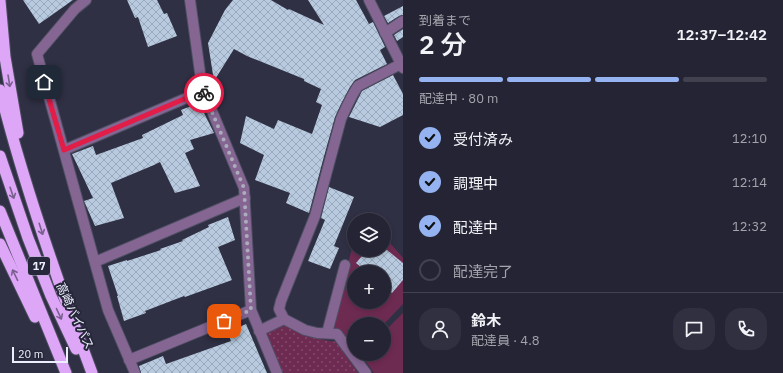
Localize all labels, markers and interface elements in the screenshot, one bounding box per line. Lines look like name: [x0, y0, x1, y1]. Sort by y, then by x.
text: 到着まで: [419, 12, 471, 29]
text: 12:37–12:42: [677, 25, 767, 44]
text: 2 分: [419, 27, 467, 61]
pin: [27, 65, 61, 99]
icon: home: [33, 71, 55, 93]
courier: [184, 73, 224, 113]
one-way arrow: [5, 74, 13, 87]
icon: bike: [193, 82, 215, 104]
text: 配達中 · 80 m: [419, 90, 498, 107]
icon: check: [419, 127, 441, 149]
text: 受付済み: [453, 130, 513, 149]
text: 12:10: [732, 130, 767, 147]
icon: check: [419, 171, 441, 193]
text: 調理中: [453, 174, 498, 193]
text: 12:14: [732, 174, 767, 191]
one-way arrow: [9, 186, 16, 199]
map controls: [347, 213, 391, 361]
button: layers: [347, 213, 391, 257]
icon: check: [419, 215, 441, 237]
text: 配達中: [453, 218, 498, 237]
text: 12:32: [732, 218, 767, 235]
one-way arrow: [38, 223, 45, 236]
road number: 17: [28, 257, 50, 275]
text: 配達完了: [453, 262, 513, 281]
button: +: [347, 265, 391, 309]
one-way arrow: [11, 269, 18, 281]
street label: 高崎バイパス: [53, 280, 97, 351]
pin: [207, 304, 241, 338]
one-way arrow: [56, 308, 63, 320]
button: person: [419, 308, 461, 350]
button: chat: [673, 308, 715, 350]
button: phone: [725, 308, 767, 350]
icon: bag: [213, 310, 235, 332]
text: 鈴木: [471, 311, 501, 330]
button: −: [347, 317, 391, 361]
text: 配達員 · 4.8: [471, 332, 540, 349]
scale bar: [12, 345, 68, 364]
text: 20 m: [18, 347, 43, 361]

